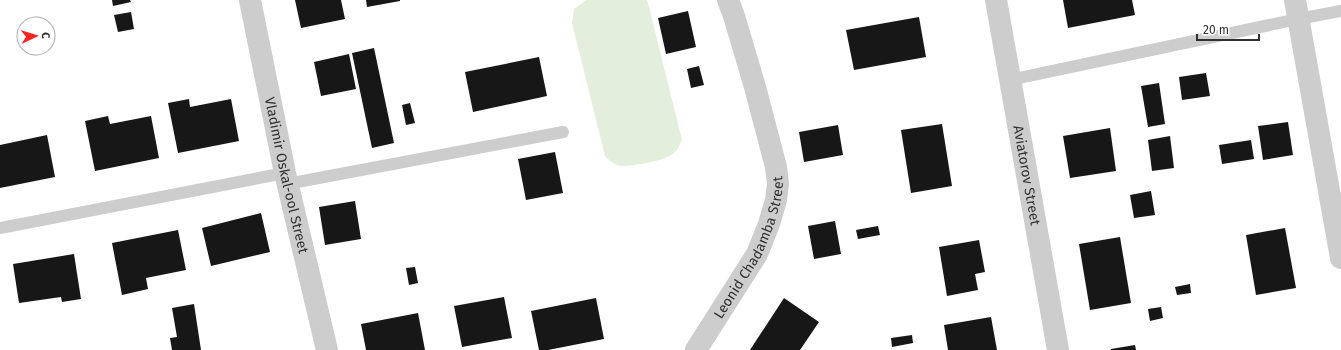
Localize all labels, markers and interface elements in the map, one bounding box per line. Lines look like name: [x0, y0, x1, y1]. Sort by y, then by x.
north arrow: [16, 16, 56, 56]
scale bar: [1197, 16, 1259, 42]
text: 20 m: [1203, 23, 1229, 37]
text: С: [39, 32, 52, 40]
street label: Vladimir Oskal-ool Street: [261, 96, 312, 256]
street label: Aviatorov Street: [1010, 124, 1044, 228]
street label: Leonid Chadamba Street: [710, 174, 787, 322]

